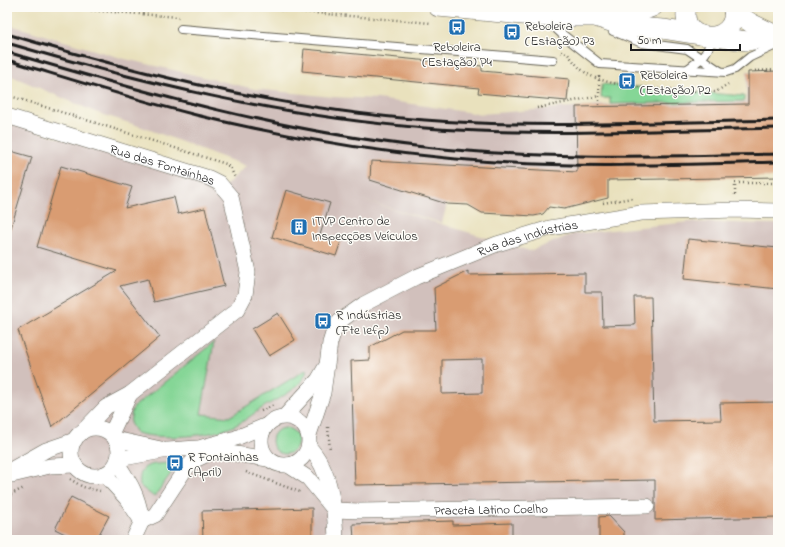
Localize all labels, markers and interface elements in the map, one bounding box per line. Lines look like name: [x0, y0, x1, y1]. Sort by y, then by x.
bus stop icon: Reboleira (Estação) P4: [447, 17, 467, 37]
place label: Reboleira (Estação) P3: [525, 17, 595, 51]
bus stop icon: Reboleira (Estação) P3: [502, 22, 522, 42]
scale bar: [631, 26, 740, 52]
text: 50 m: [637, 32, 661, 50]
place label: Reboleira (Estação) P4: [422, 38, 492, 72]
place label: Reboleira (Estação) P2: [640, 66, 711, 100]
bus stop icon: Reboleira (Estação) P2: [617, 71, 637, 91]
street label: Rua das Fontaínhas: [107, 140, 219, 191]
place label: ITVP Centro de Inspecções Veículos: [312, 212, 418, 246]
street label: Rua das Indústrias: [475, 215, 580, 262]
building icon: ITVP Centro de Inspecções Veículos: [289, 217, 309, 237]
place label: R Indústrias (Fte Iefp): [336, 306, 402, 340]
bus stop icon: R Indústrias (Fte Iefp): [313, 311, 333, 331]
place label: R Fontainhas (April): [188, 448, 259, 482]
bus stop icon: R Fontainhas (April): [165, 453, 185, 473]
street label: Praceta Latino Coelho: [434, 500, 548, 521]

